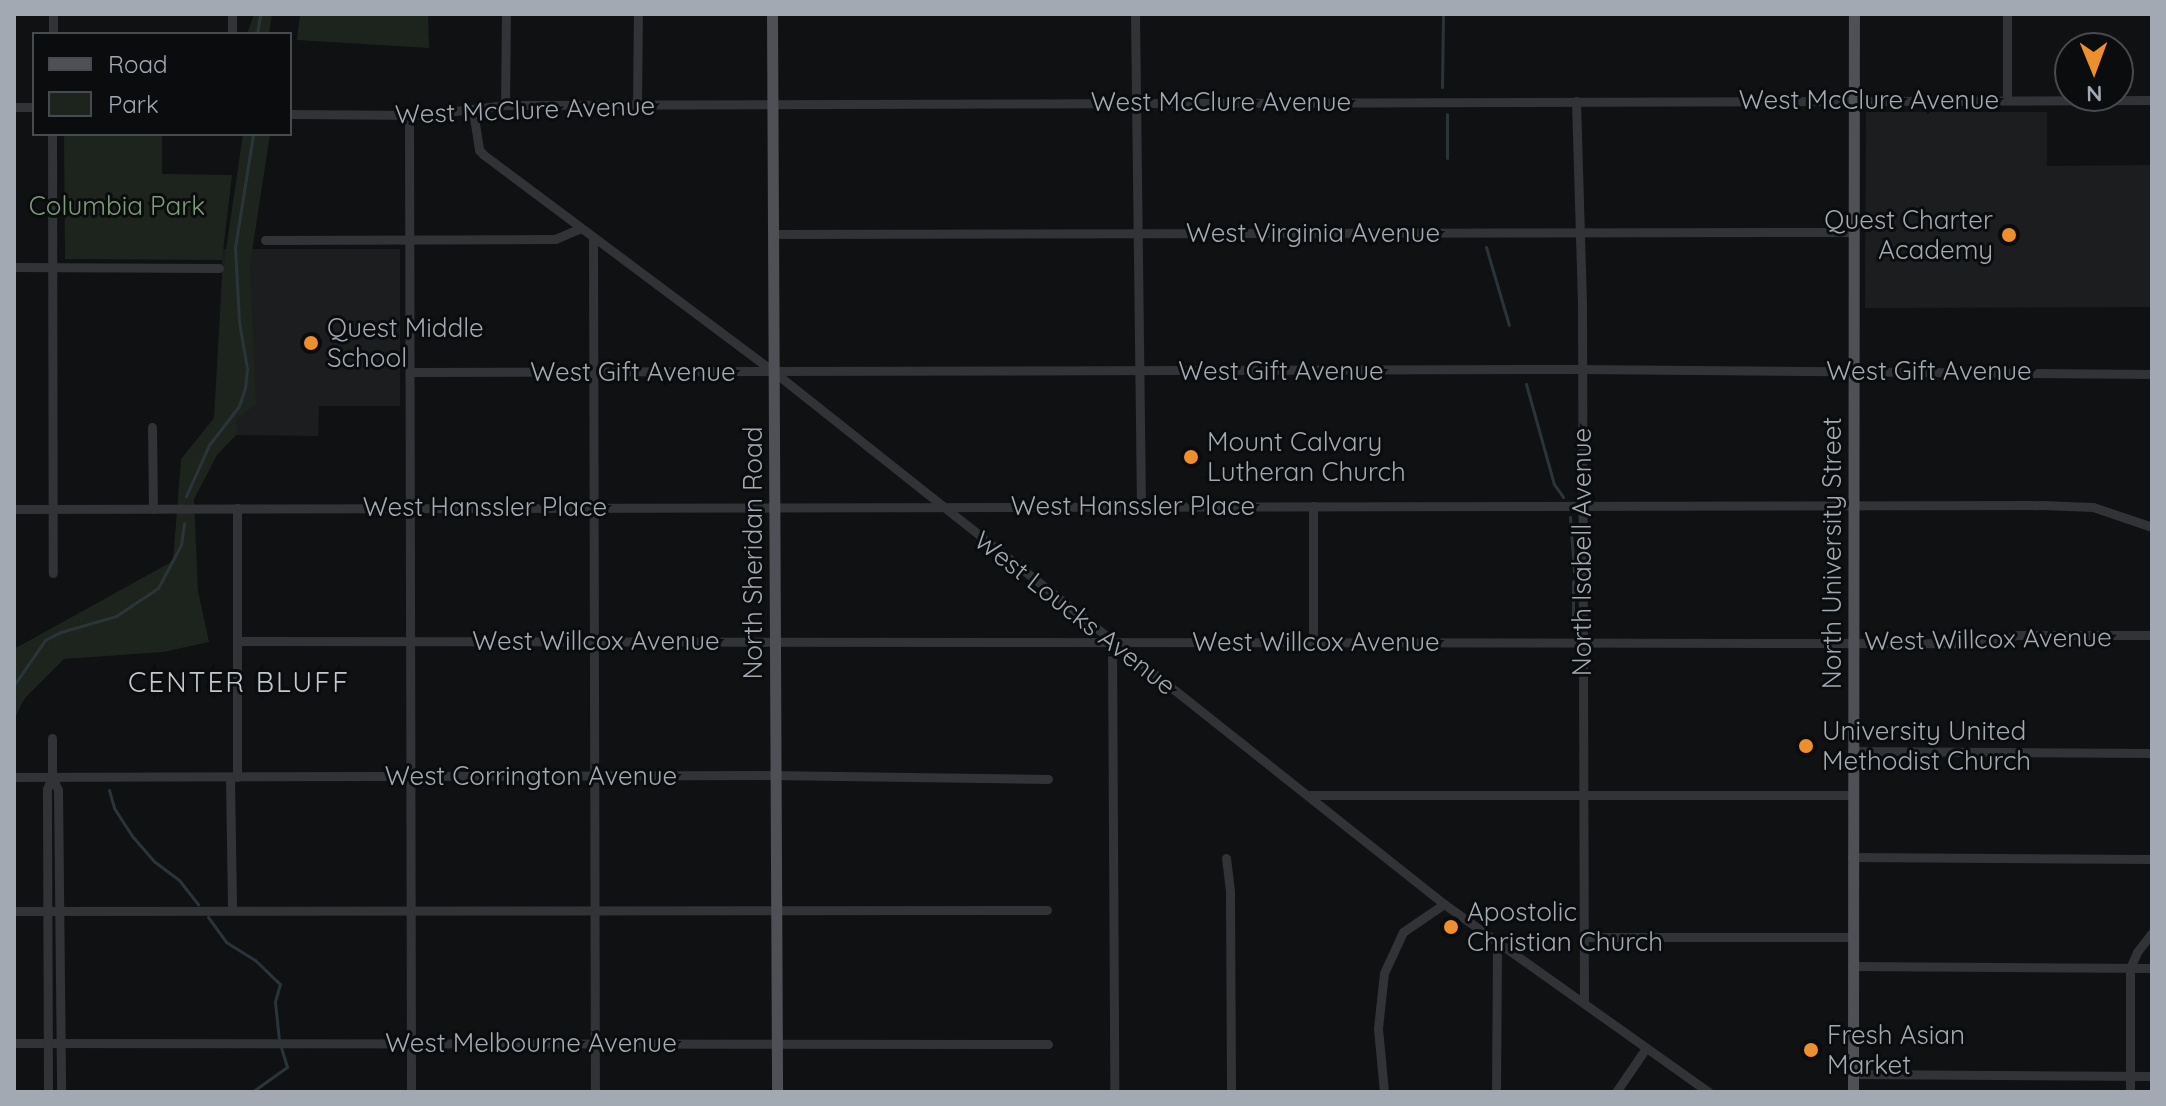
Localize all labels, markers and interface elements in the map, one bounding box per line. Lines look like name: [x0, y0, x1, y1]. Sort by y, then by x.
legend: [32, 32, 292, 136]
north arrow: [2054, 32, 2134, 112]
text: Road: [108, 49, 168, 79]
text: N: [2086, 80, 2103, 108]
street label: West McClure Avenue: [1739, 84, 1999, 116]
street label: West McClure Avenue: [1091, 86, 1351, 118]
text: Park: [108, 89, 159, 119]
street label: West McClure Avenue: [394, 90, 656, 130]
park label: Columbia Park: [29, 190, 205, 222]
place label: Quest Charter Academy: [1824, 204, 1993, 266]
street label: West Virginia Avenue: [1186, 217, 1440, 249]
marker: Quest Charter Academy: [2000, 226, 2018, 244]
place label: Quest Middle School: [327, 312, 484, 374]
marker: Quest Middle School: [302, 334, 320, 352]
street label: West Gift Avenue: [1178, 355, 1384, 387]
street label: West Gift Avenue: [1826, 355, 2032, 387]
street label: West Gift Avenue: [530, 356, 736, 388]
street label: North University Street: [1816, 417, 1848, 689]
street label: North Sheridan Road: [737, 426, 769, 680]
place label: Mount Calvary Lutheran Church: [1207, 426, 1406, 488]
street label: North Isabell Avenue: [1566, 428, 1598, 676]
marker: Mount Calvary Lutheran Church: [1182, 448, 1200, 466]
street label: West Hanssler Place: [1011, 490, 1255, 522]
street label: West Hanssler Place: [363, 491, 607, 523]
street label: West Loucks Avenue: [968, 525, 1182, 701]
street label: West Willcox Avenue: [1864, 621, 2112, 657]
street label: West Willcox Avenue: [472, 625, 720, 657]
street label: West Willcox Avenue: [1192, 626, 1440, 658]
district label: CENTER BLUFF: [128, 665, 350, 699]
place label: University United Methodist Church: [1822, 715, 2031, 776]
marker: University United Methodist Church: [1797, 737, 1815, 755]
street label: West Corrington Avenue: [385, 760, 677, 792]
place label: Apostolic Christian Church: [1467, 896, 1663, 958]
marker: Apostolic Christian Church: [1442, 918, 1460, 936]
place label: Fresh Asian Market: [1827, 1019, 1965, 1080]
street label: West Melbourne Avenue: [385, 1027, 677, 1059]
marker: Fresh Asian Market: [1802, 1041, 1820, 1059]

